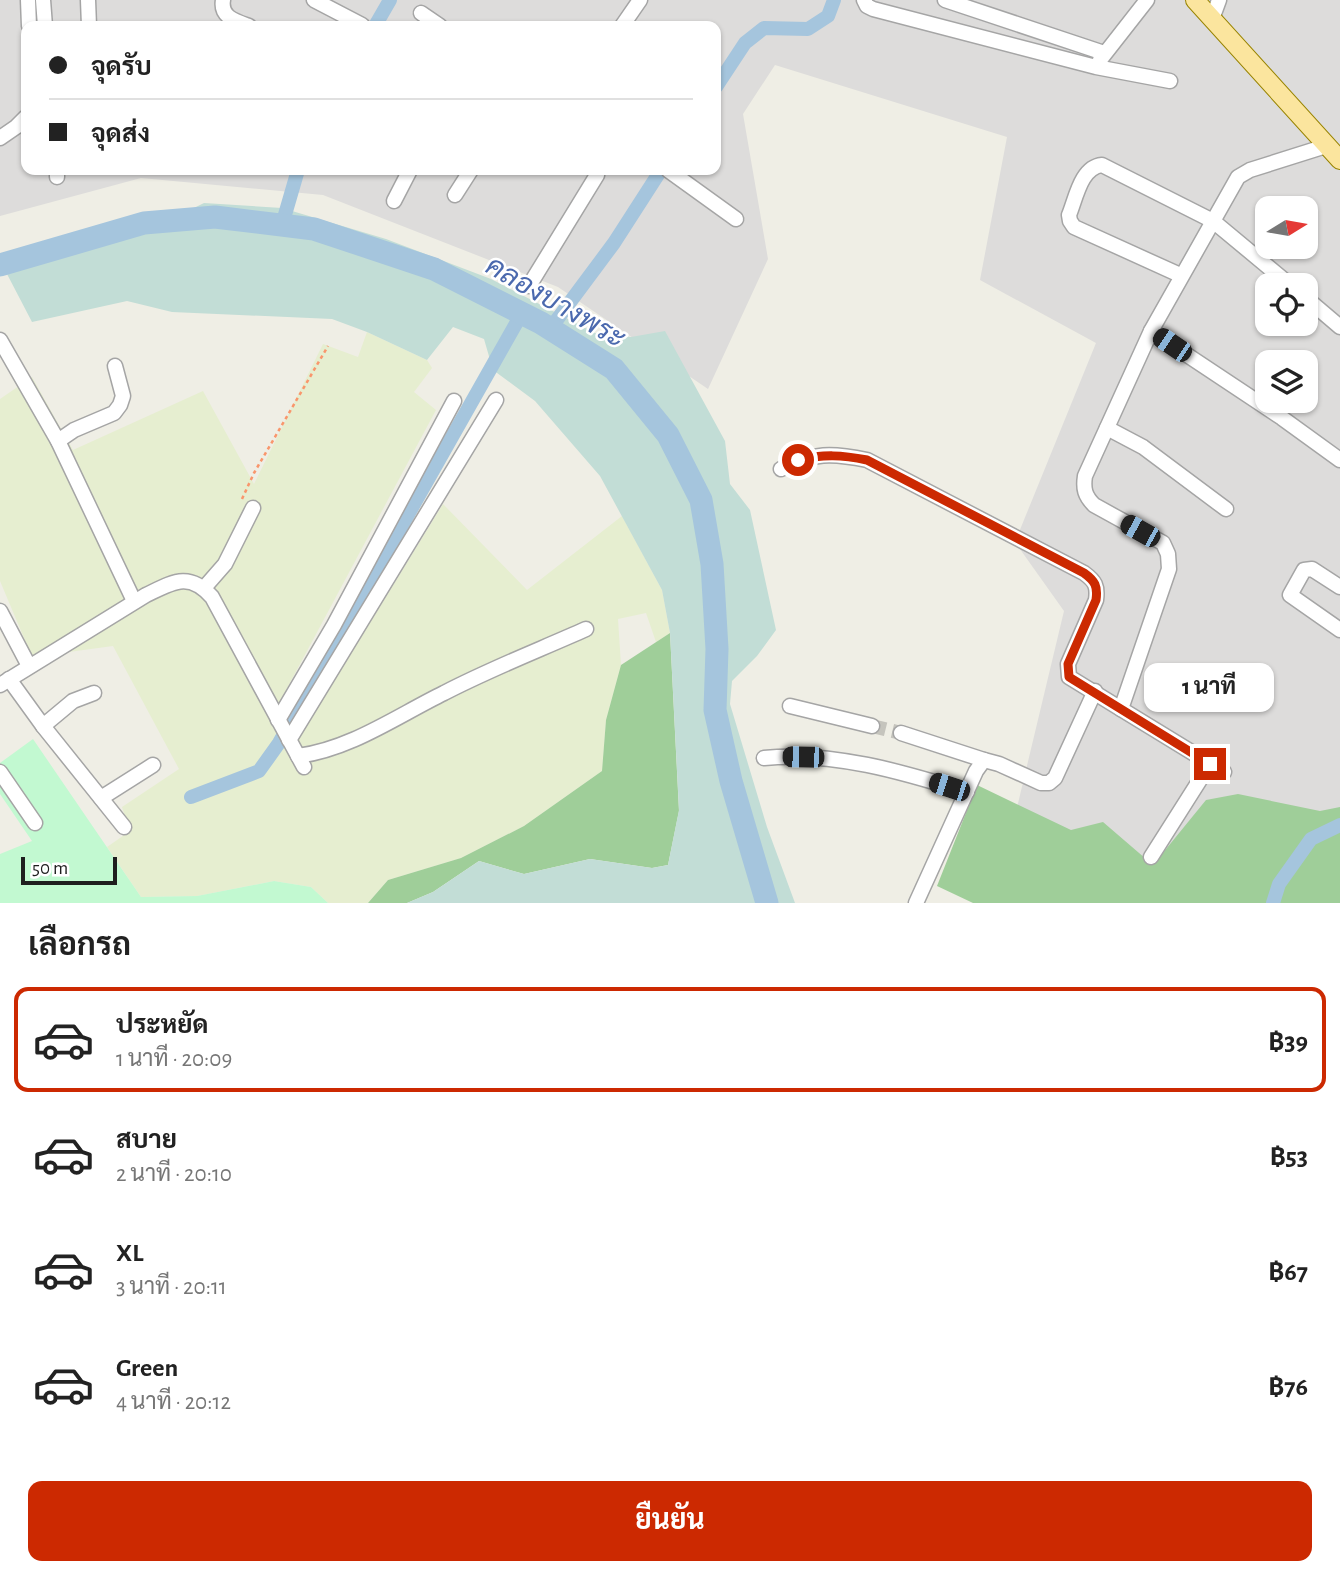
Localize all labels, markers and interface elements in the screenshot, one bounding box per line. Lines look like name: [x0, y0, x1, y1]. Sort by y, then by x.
text: จุดรับ: [91, 54, 152, 80]
text: จุดส่ง: [91, 121, 150, 147]
north arrow: [1255, 196, 1318, 259]
map controls: [1255, 196, 1318, 413]
water label: คลองบางพระ: [481, 252, 629, 354]
button: locate: [1255, 273, 1318, 336]
car: [1149, 325, 1196, 365]
button: layers: [1255, 350, 1318, 413]
route start: [782, 444, 814, 476]
car: [1117, 512, 1164, 550]
callout: 1 นาที: [1145, 662, 1275, 712]
text: 1 นาที: [1182, 676, 1236, 699]
car: [782, 746, 825, 768]
route end: [1194, 748, 1226, 780]
car: [926, 771, 973, 803]
scale bar: [21, 854, 117, 886]
text: 50 m: [32, 859, 68, 878]
text: เลือกรถ: [28, 929, 131, 961]
icon: car: [32, 1008, 95, 1071]
text: ประหยัด: [116, 1012, 209, 1038]
text: ฿39: [1269, 1029, 1308, 1055]
text: 1 นาที · 20:09: [116, 1048, 232, 1071]
icon: car: [32, 1123, 95, 1186]
text: สบาย: [116, 1127, 177, 1153]
text: ฿53: [1270, 1144, 1308, 1170]
text: 2 นาที · 20:10: [116, 1163, 232, 1186]
icon: car: [32, 1238, 95, 1301]
text: XL: [116, 1240, 143, 1266]
text: ฿67: [1269, 1259, 1308, 1285]
text: 3 นาที · 20:11: [116, 1276, 227, 1299]
icon: car: [32, 1353, 95, 1416]
text: Green: [116, 1355, 178, 1381]
text: ฿76: [1269, 1374, 1308, 1400]
text: 4 นาที · 20:12: [116, 1391, 231, 1414]
button: ยืนยัน: [28, 1481, 1312, 1561]

